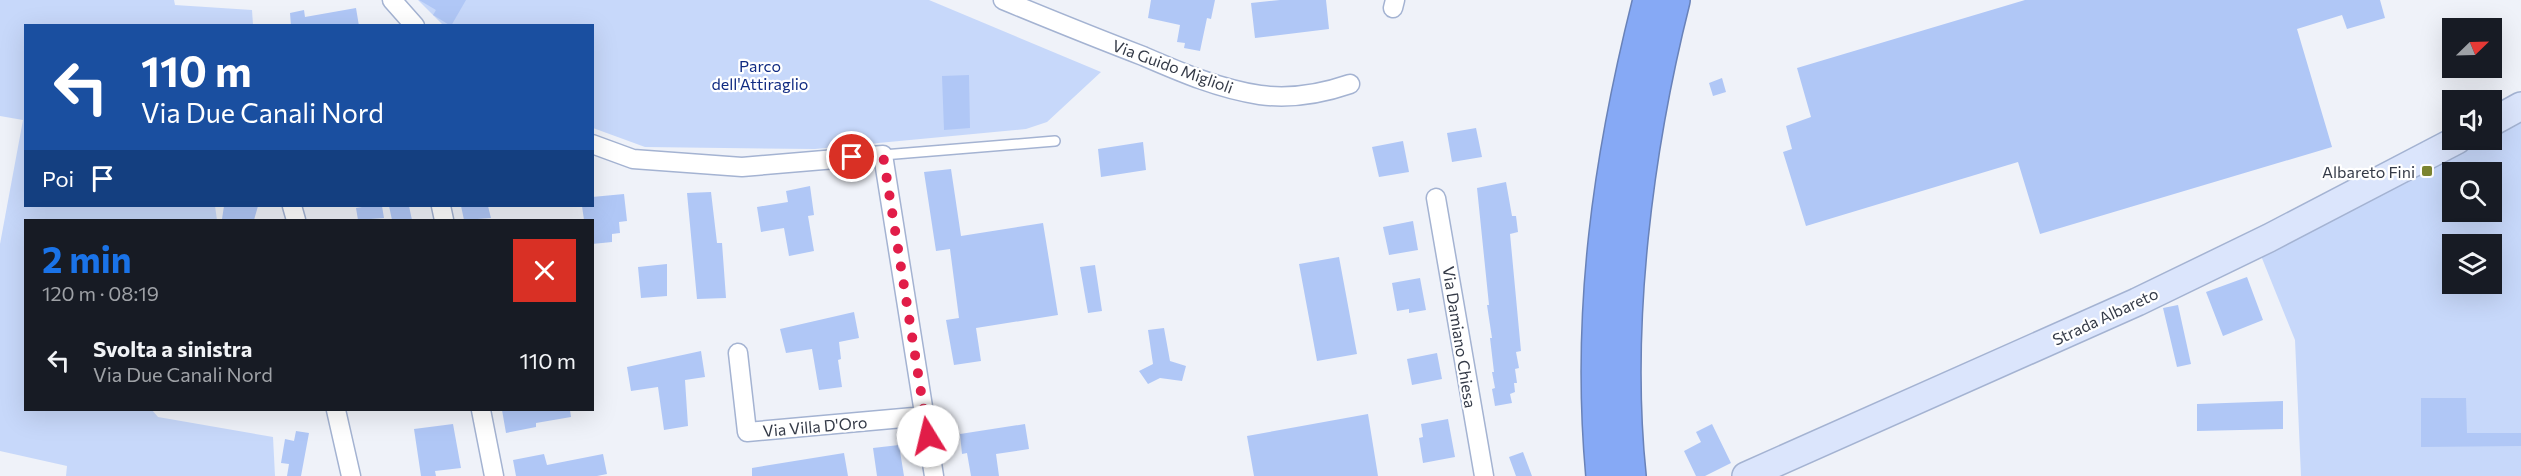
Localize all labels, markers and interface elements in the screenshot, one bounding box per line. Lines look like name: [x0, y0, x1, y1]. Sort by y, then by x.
north arrow: [2442, 18, 2502, 78]
map controls: [2442, 18, 2502, 294]
street label: Via Guido Miglioli: [1110, 35, 1236, 97]
text: 110 m: [141, 44, 252, 96]
icon: left: [42, 48, 120, 126]
park label: Parco dell'Attiraglio: [712, 56, 808, 93]
button: sound: [2442, 90, 2502, 150]
text: Via Due Canali Nord: [141, 96, 384, 129]
pin: [826, 131, 877, 182]
icon: arrive: [835, 140, 868, 173]
icon: arrive: [86, 162, 119, 195]
place label: Albareto Fini: [2322, 162, 2415, 181]
button: search: [2442, 162, 2502, 222]
marker: Albareto Fini: [2420, 164, 2434, 178]
text: Poi: [42, 165, 74, 192]
button: layers: [2442, 234, 2502, 294]
text: 2 min: [42, 236, 132, 280]
button: close: [513, 239, 576, 302]
street label: Via Damiano Chiesa: [1439, 265, 1481, 409]
text: 120 m · 08:19: [42, 281, 159, 305]
street label: Strada Albareto: [2049, 283, 2161, 349]
text: Svolta a sinistra: [93, 335, 252, 362]
icon: left: [42, 344, 75, 377]
text: 110 m: [519, 347, 576, 374]
text: Via Due Canali Nord: [93, 362, 273, 386]
position arrow: [896, 404, 960, 468]
street label: Via Villa D'Oro: [762, 412, 868, 440]

